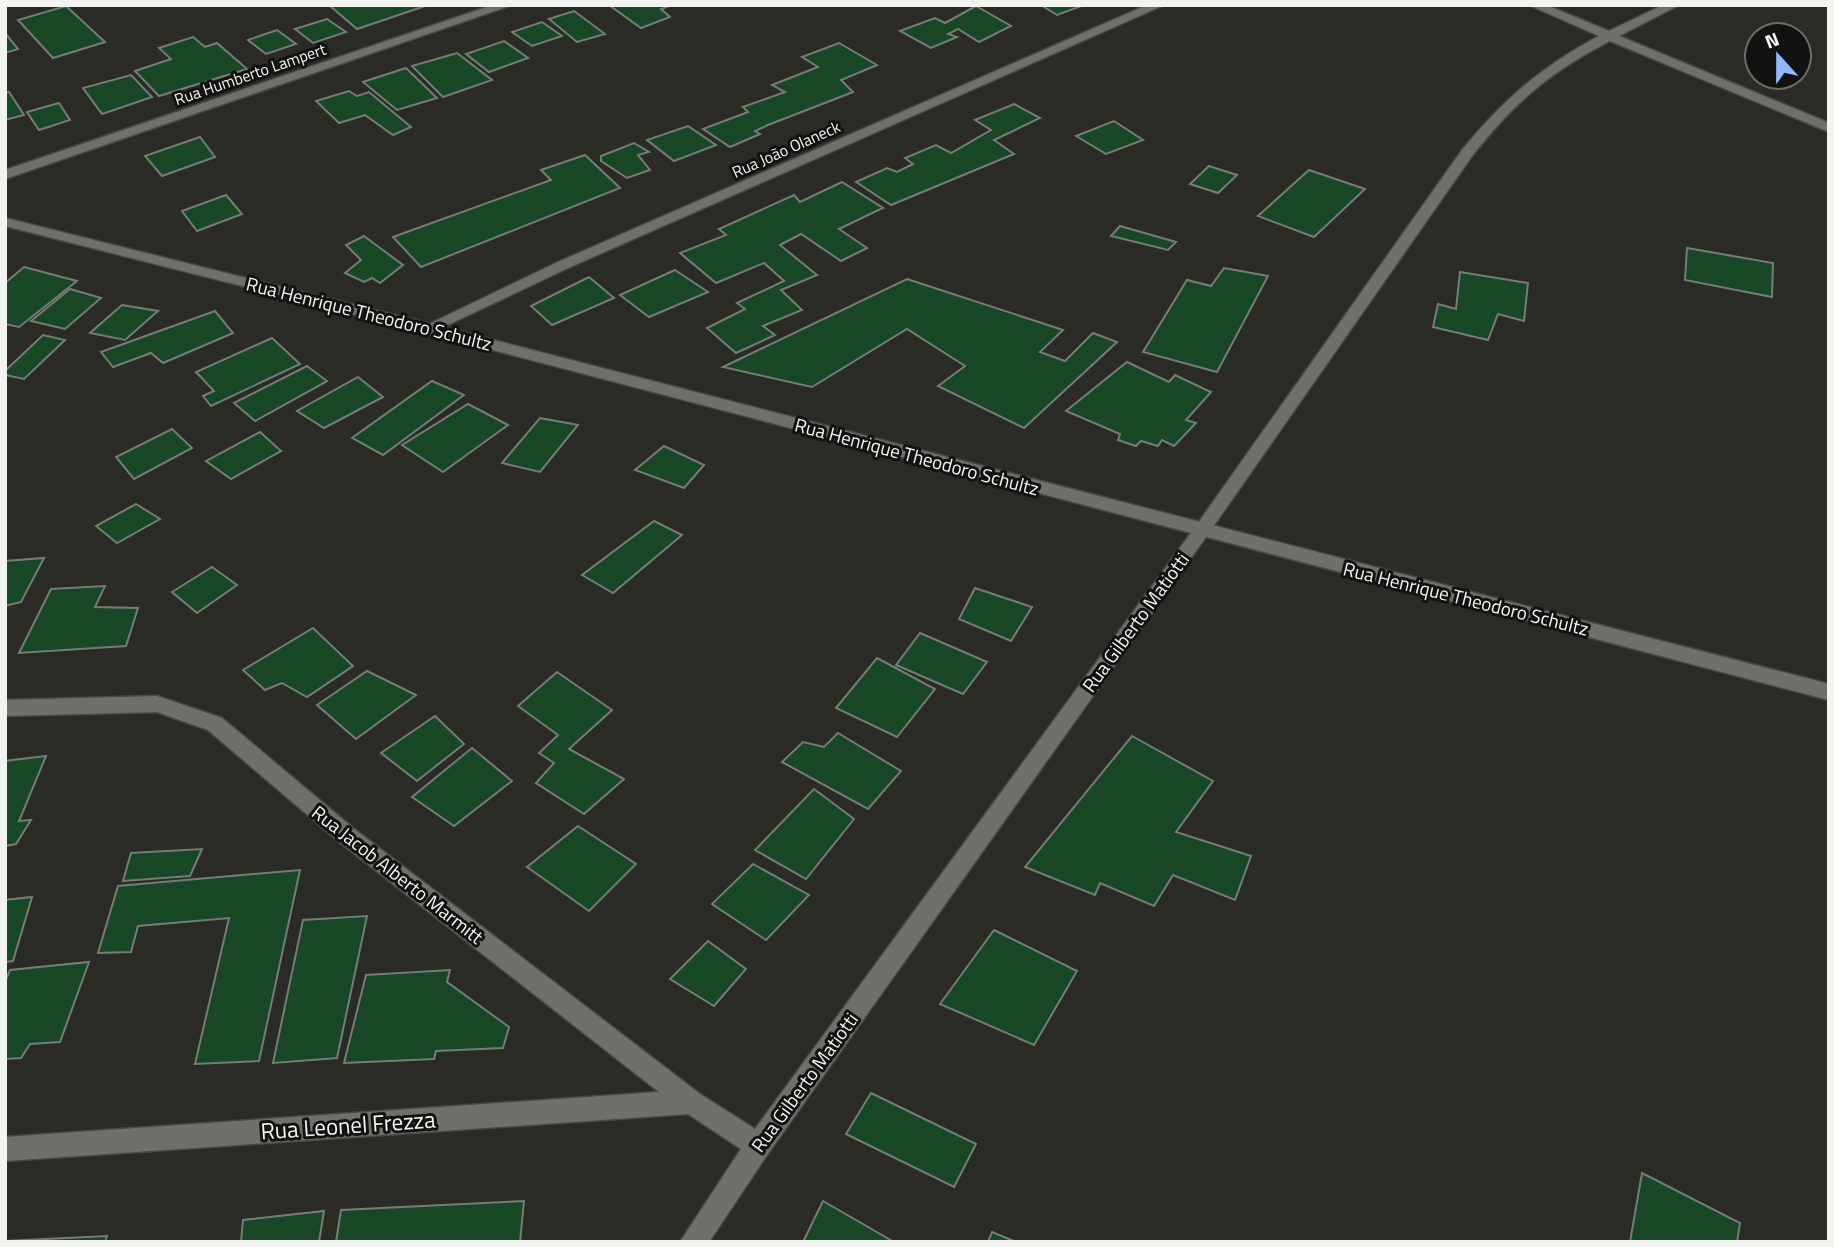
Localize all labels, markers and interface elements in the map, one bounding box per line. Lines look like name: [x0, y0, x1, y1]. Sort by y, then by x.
north arrow: [1743, 21, 1813, 91]
text: N: [1760, 24, 1783, 56]
street label: Rua Humberto Lampert: [171, 37, 329, 111]
street label: Rua João Olaneck: [728, 114, 844, 184]
street label: Rua Henrique Theodoro Schultz: [243, 268, 495, 358]
street label: Rua Henrique Theodoro Schultz: [792, 409, 1042, 503]
street label: Rua Gilberto Matiotti: [1074, 546, 1196, 698]
street label: Rua Henrique Theodoro Schultz: [1340, 553, 1592, 643]
street label: Rua Jacob Alberto Marmitt: [306, 798, 490, 951]
street label: Rua Gilberto Matiotti: [743, 1006, 865, 1158]
street label: Rua Leonel Frezza: [259, 1101, 437, 1149]

